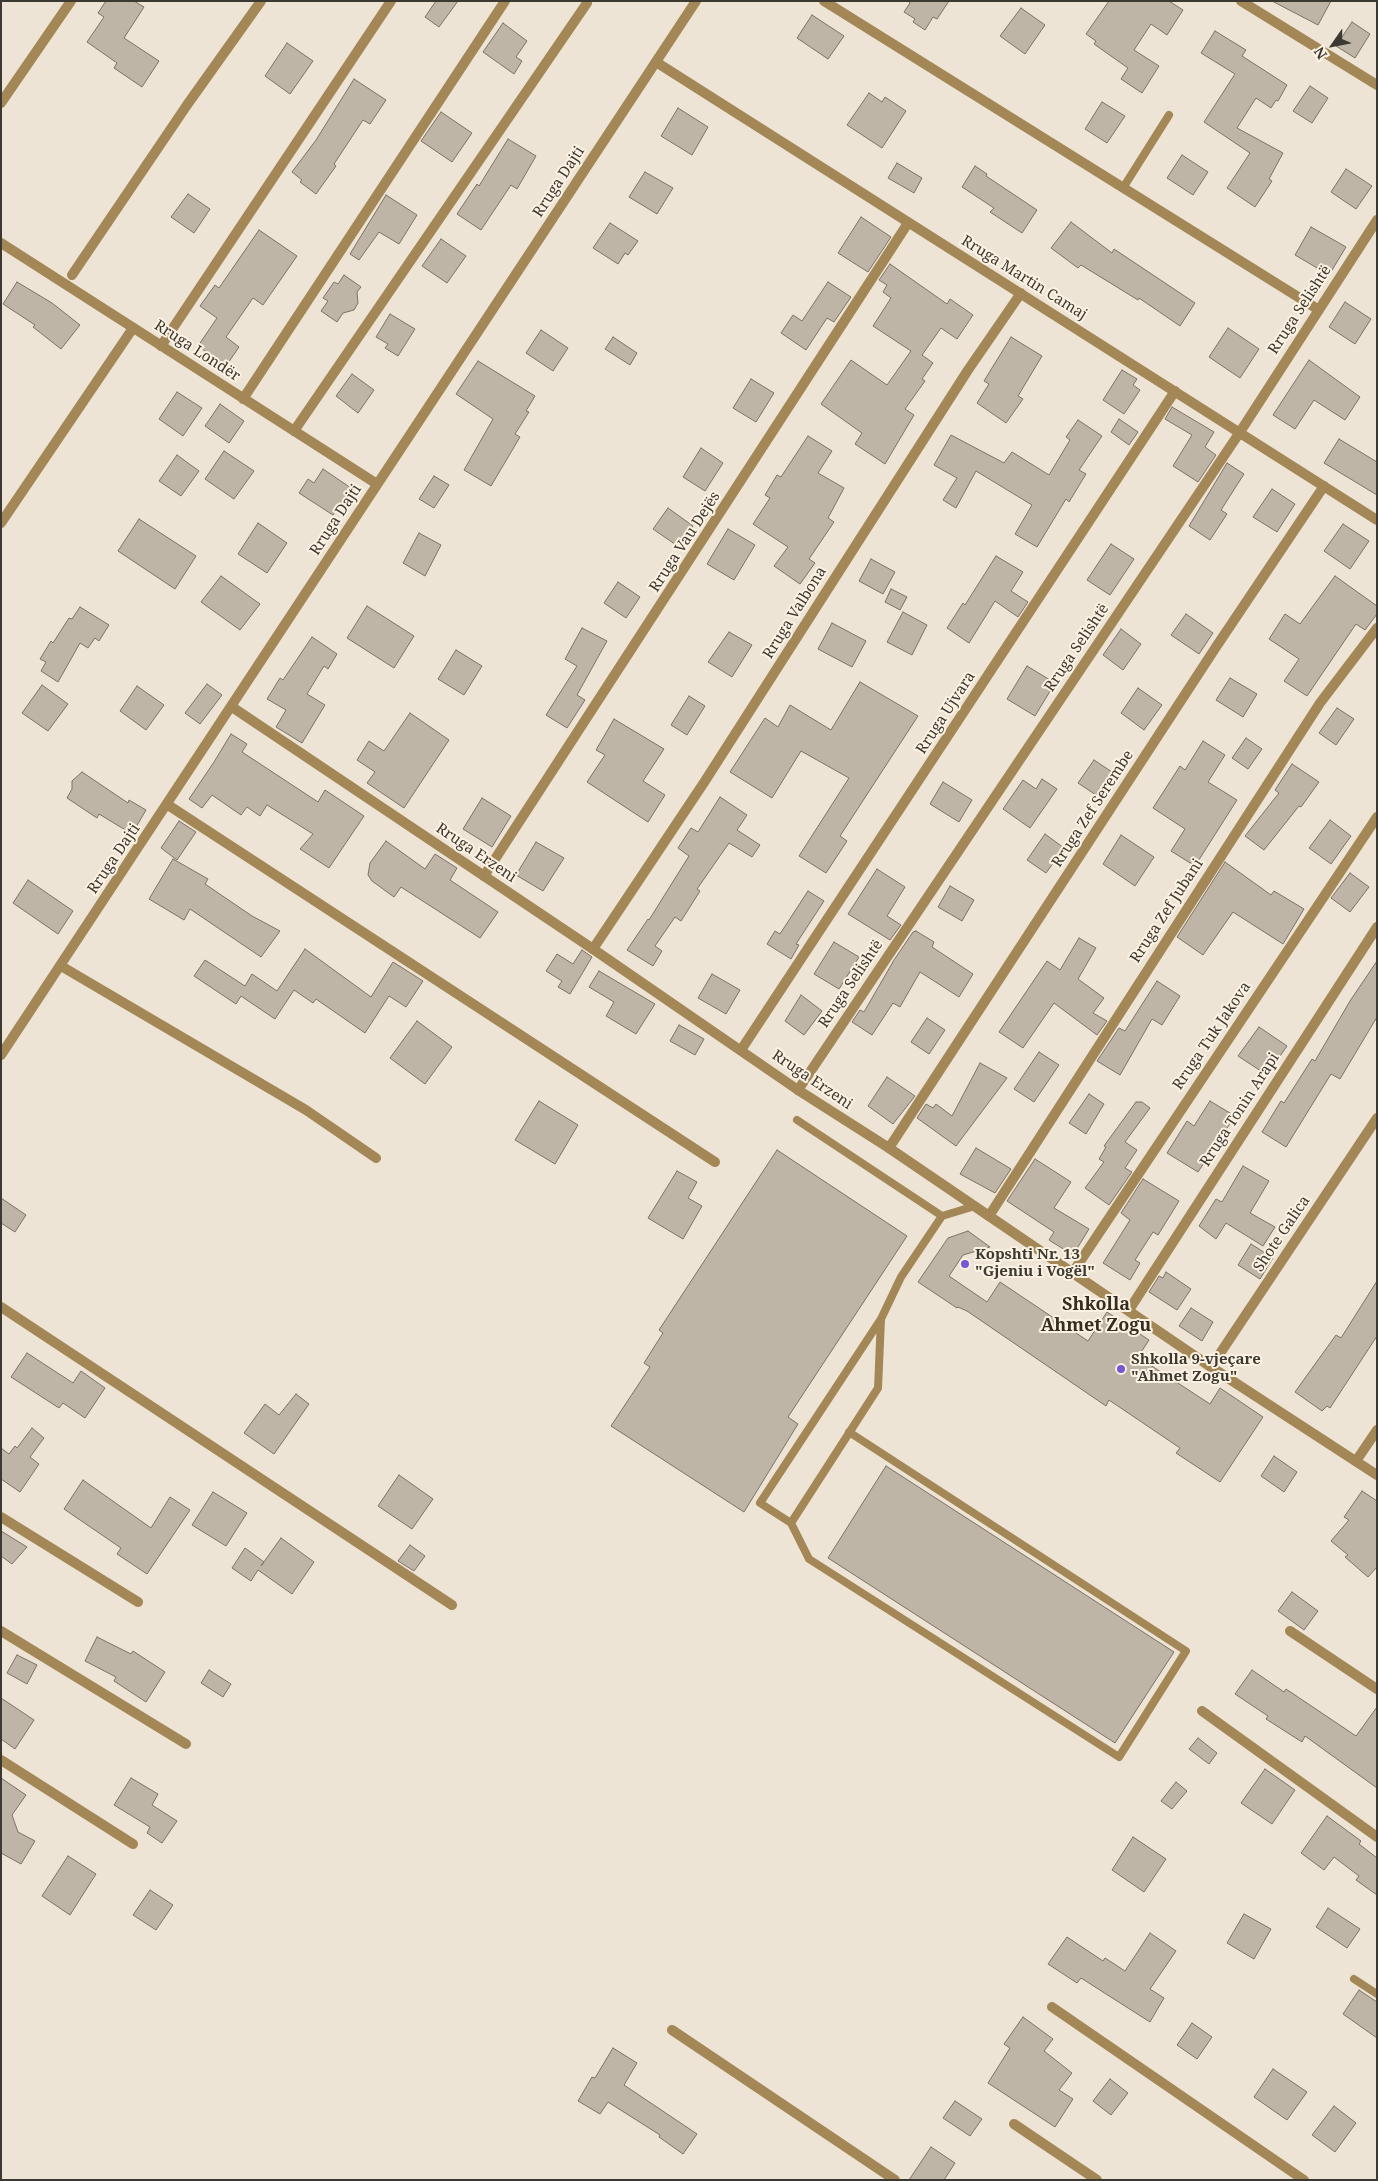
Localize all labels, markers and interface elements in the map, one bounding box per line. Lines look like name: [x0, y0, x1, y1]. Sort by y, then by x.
north arrow: [1308, 20, 1358, 70]
text: N: [1309, 44, 1331, 63]
street label: Rruga Dajti: [529, 143, 589, 221]
street label: Rruga Martin Camaj: [958, 232, 1090, 324]
street label: Rruga Selishtë: [1265, 262, 1335, 358]
street label: Rruga Londër: [151, 317, 243, 385]
street label: Rruga Dajti: [306, 481, 366, 559]
street label: Rruga Vau Dejës: [646, 488, 724, 596]
street label: Rruga Valbona: [760, 564, 830, 662]
street label: Rruga Selishtë: [1041, 601, 1113, 695]
street label: Rruga Ujvara: [913, 668, 979, 758]
street label: Rruga Zef Serembe: [1048, 747, 1138, 871]
street label: Rruga Erzeni: [432, 819, 520, 887]
street label: Rruga Dajti: [84, 820, 144, 898]
street label: Rruga Zef Jubani: [1127, 856, 1207, 966]
street label: Rruga Selishtë: [815, 937, 887, 1031]
street label: Rruga Tuk Jakova: [1169, 979, 1255, 1093]
street label: Rruga Erzeni: [768, 1046, 856, 1114]
street label: Rruga Tonin Arapi: [1197, 1050, 1283, 1170]
street label: Shote Galica: [1250, 1193, 1314, 1275]
place label: Kopshti Nr. 13 "Gjeniu i Vogël": [975, 1246, 1095, 1281]
marker: Kopshti Nr. 13 "Gjeniu i Vogël": [959, 1258, 971, 1270]
district label: Shkolla Ahmet Zogu: [1041, 1294, 1151, 1336]
place label: Shkolla 9-vjeçare "Ahmet Zogu": [1131, 1351, 1261, 1386]
marker: Shkolla 9-vjeçare "Ahmet Zogu": [1115, 1363, 1127, 1375]

